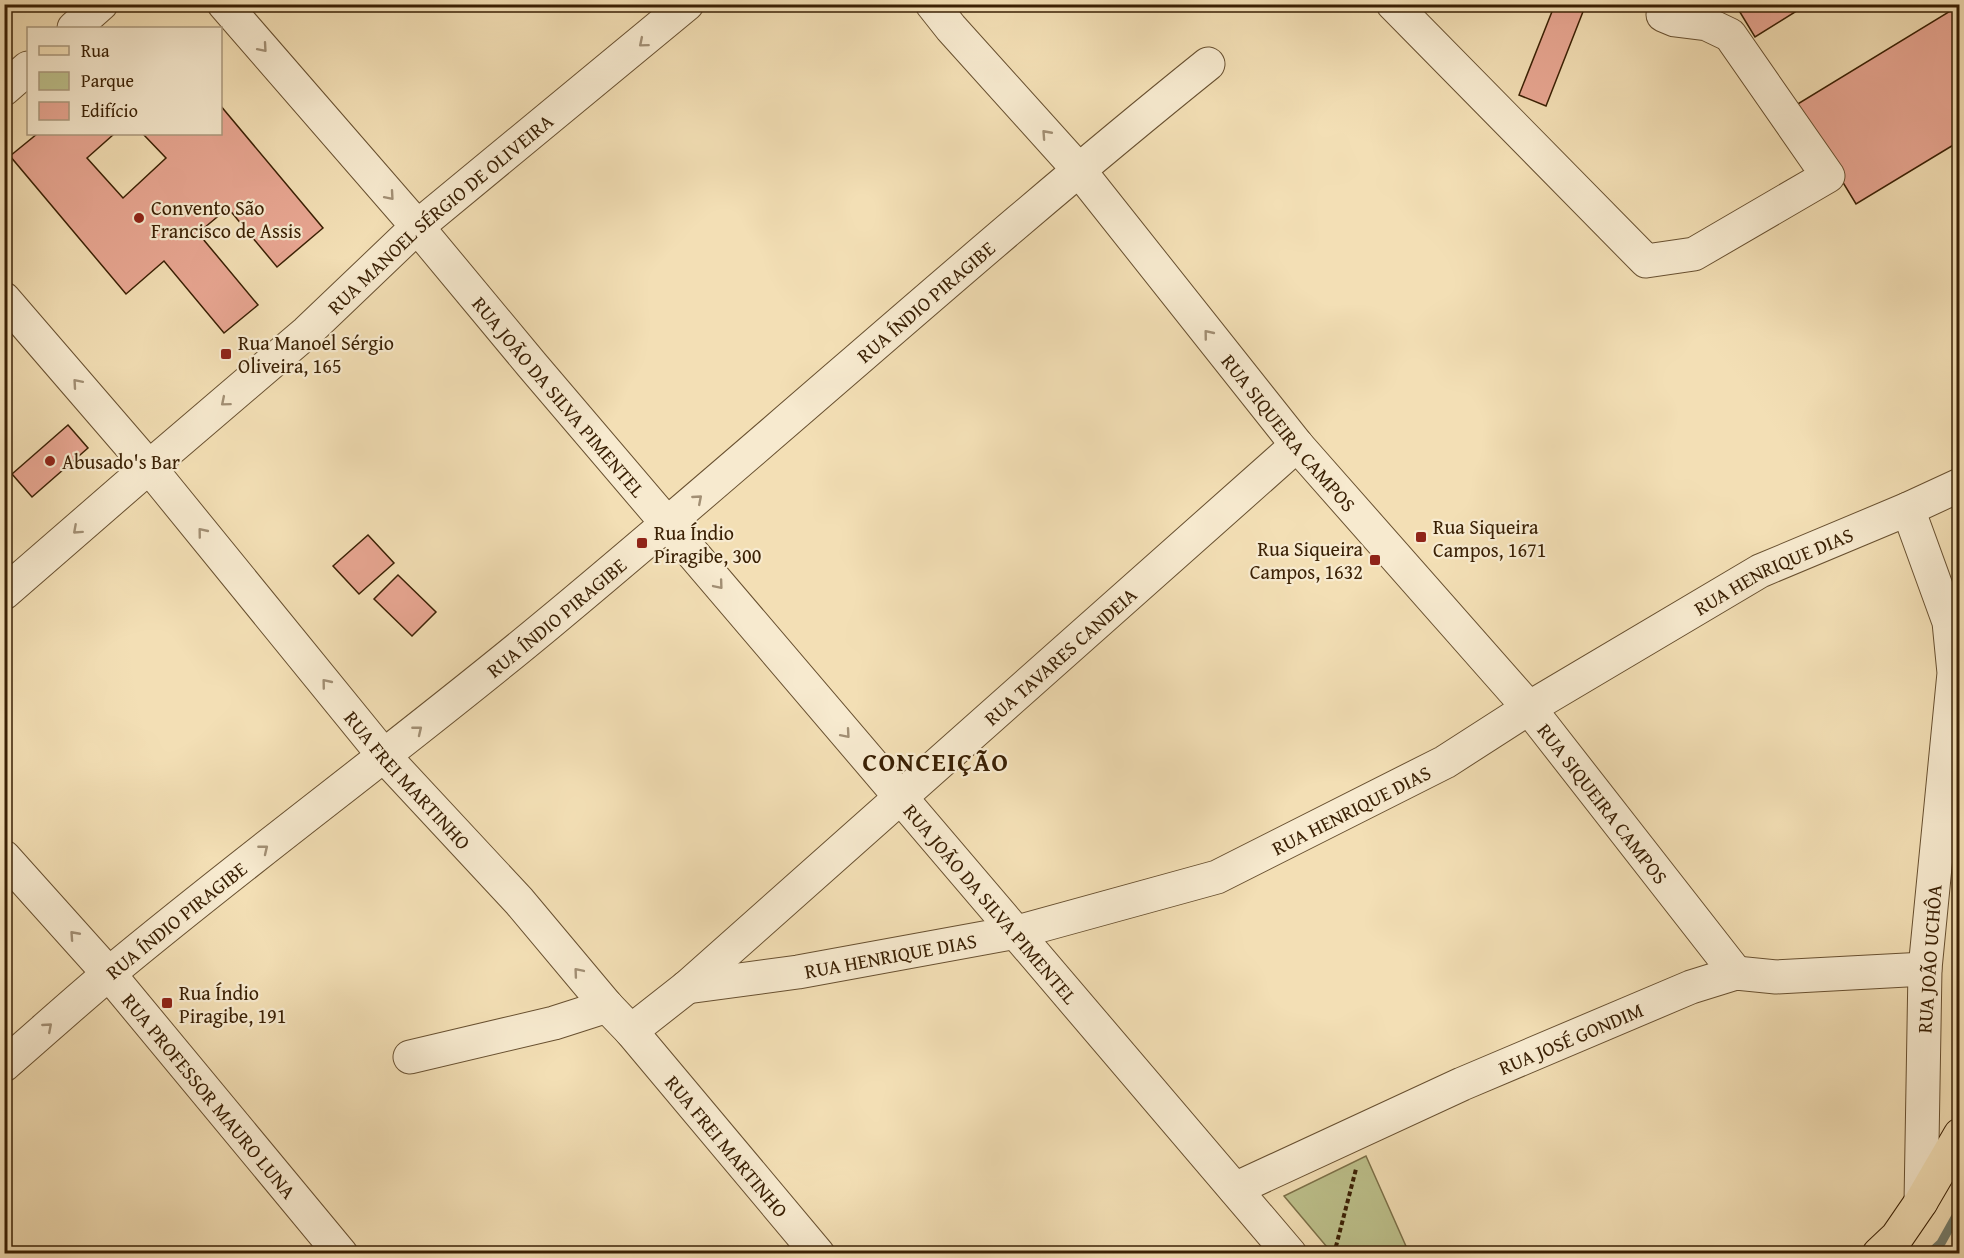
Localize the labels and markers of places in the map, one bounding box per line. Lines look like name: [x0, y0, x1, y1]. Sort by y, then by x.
place label: Convento São Francisco de Assis: [151, 193, 301, 245]
marker: Convento São Francisco de Assis: [132, 211, 146, 225]
place label: Rua Manoel Sérgio Oliveira, 165: [238, 328, 394, 380]
marker: Rua Manoel Sérgio Oliveira, 165: [219, 347, 233, 361]
place label: Abusado's Bar: [62, 447, 180, 476]
marker: Abusado's Bar: [43, 454, 57, 468]
place label: Rua Siqueira Campos, 1671: [1433, 512, 1546, 564]
place label: Rua Índio Piragibe, 300: [654, 518, 761, 570]
marker: Rua Siqueira Campos, 1671: [1414, 530, 1428, 544]
place label: Rua Siqueira Campos, 1632: [1250, 534, 1364, 586]
marker: Rua Índio Piragibe, 300: [635, 536, 649, 550]
marker: Rua Siqueira Campos, 1632: [1368, 553, 1382, 567]
place label: Rua Índio Piragibe, 191: [179, 978, 286, 1030]
marker: Rua Índio Piragibe, 191: [160, 996, 174, 1010]

